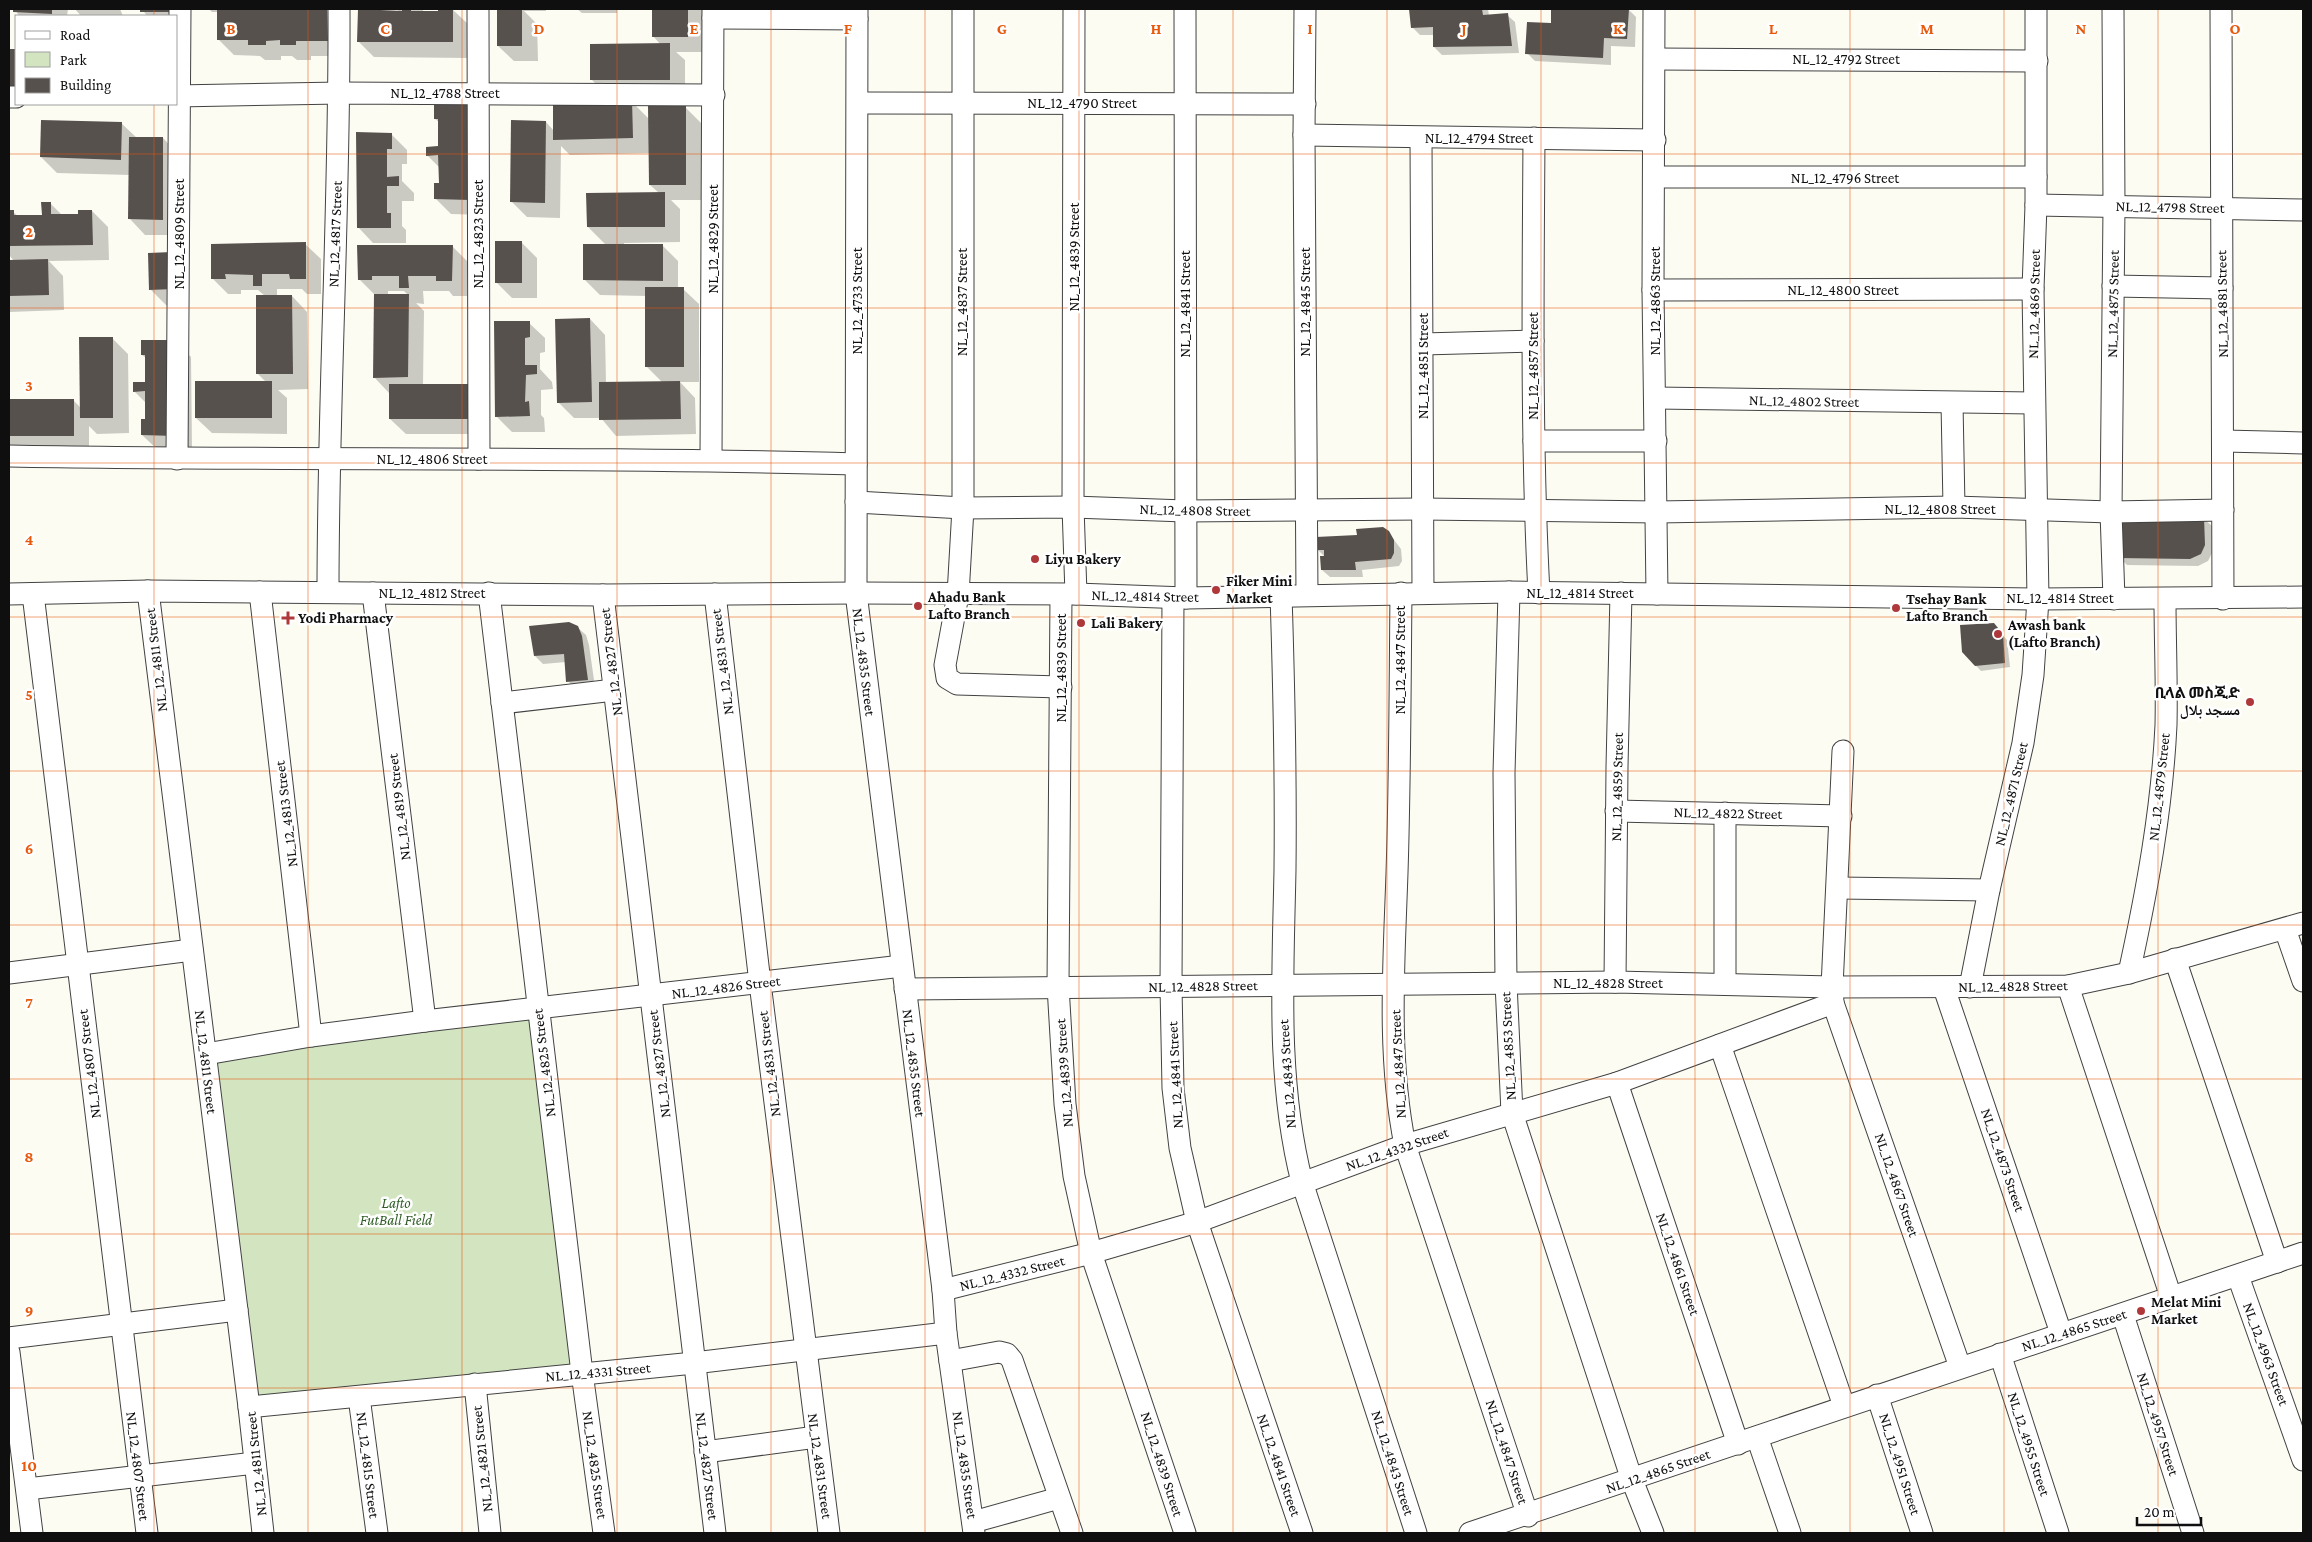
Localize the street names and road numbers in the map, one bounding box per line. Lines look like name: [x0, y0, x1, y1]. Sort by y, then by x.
street label: NL_12_4792 Street: [1792, 51, 1901, 67]
street label: NL_12_4788 Street: [390, 85, 501, 101]
street label: NL_12_4790 Street: [1027, 95, 1138, 111]
street label: NL_12_4794 Street: [1425, 130, 1534, 146]
street label: NL_12_4796 Street: [1791, 170, 1900, 186]
street label: NL_12_4809 Street: [171, 178, 187, 289]
street label: NL_12_4817 Street: [325, 179, 345, 288]
street label: NL_12_4823 Street: [470, 179, 486, 288]
street label: NL_12_4829 Street: [705, 183, 721, 294]
street label: NL_12_4798 Street: [2115, 198, 2226, 216]
street label: NL_12_4839 Street: [1066, 201, 1082, 312]
street label: NL_12_4733 Street: [849, 246, 865, 355]
street label: NL_12_4845 Street: [1297, 246, 1313, 357]
street label: NL_12_4863 Street: [1647, 246, 1663, 355]
street label: NL_12_4837 Street: [954, 247, 970, 356]
street label: NL_12_4869 Street: [2025, 248, 2043, 359]
street label: NL_12_4841 Street: [1177, 249, 1193, 358]
street label: NL_12_4875 Street: [2104, 249, 2122, 358]
street label: NL_12_4881 Street: [2213, 249, 2231, 358]
street label: NL_12_4800 Street: [1787, 282, 1900, 298]
street label: NL_12_4857 Street: [1525, 311, 1541, 420]
street label: NL_12_4851 Street: [1415, 312, 1431, 419]
street label: NL_12_4802 Street: [1749, 392, 1860, 410]
street label: NL_12_4806 Street: [377, 451, 488, 467]
street label: NL_12_4808 Street: [1139, 501, 1252, 519]
street label: NL_12_4808 Street: [1884, 501, 1997, 517]
street label: NL_12_4812 Street: [379, 585, 486, 601]
street label: NL_12_4814 Street: [1526, 585, 1635, 601]
street label: NL_12_4814 Street: [1091, 587, 1200, 605]
street label: NL_12_4814 Street: [2006, 590, 2115, 606]
street label: NL_12_4847 Street: [1392, 605, 1408, 714]
street label: NL_12_4811 Street: [142, 606, 170, 713]
street label: NL_12_4827 Street: [596, 606, 626, 717]
street label: NL_12_4831 Street: [707, 607, 736, 716]
street label: NL_12_4835 Street: [849, 607, 879, 718]
street label: NL_12_4839 Street: [1053, 612, 1069, 723]
street label: NL_12_4859 Street: [1608, 731, 1626, 842]
street label: NL_12_4879 Street: [2145, 731, 2173, 842]
street label: NL_12_4871 Street: [1991, 740, 2031, 847]
street label: NL_12_4819 Street: [384, 752, 413, 861]
street label: NL_12_4813 Street: [271, 759, 300, 868]
street label: NL_12_4822 Street: [1673, 804, 1784, 822]
street label: NL_12_4826 Street: [671, 972, 782, 1002]
street label: NL_12_4828 Street: [1553, 975, 1664, 991]
street label: NL_12_4828 Street: [1148, 977, 1259, 995]
street label: NL_12_4828 Street: [1958, 977, 2069, 995]
street label: NL_12_4853 Street: [1497, 990, 1519, 1101]
street label: NL_12_4825 Street: [529, 1007, 559, 1118]
street label: NL_12_4807 Street: [74, 1008, 104, 1119]
street label: NL_12_4827 Street: [644, 1008, 674, 1119]
street label: NL_12_4835 Street: [899, 1008, 929, 1119]
street label: NL_12_4847 Street: [1387, 1008, 1409, 1119]
street label: NL_12_4811 Street: [192, 1009, 220, 1116]
street label: NL_12_4831 Street: [754, 1009, 783, 1118]
street label: NL_12_4839 Street: [1052, 1017, 1076, 1128]
street label: NL_12_4843 Street: [1275, 1018, 1299, 1129]
street label: NL_12_4841 Street: [1164, 1020, 1186, 1129]
street label: NL_12_4873 Street: [1978, 1106, 2028, 1215]
street label: NL_12_4332 Street: [1343, 1124, 1452, 1174]
street label: NL_12_4867 Street: [1872, 1131, 1923, 1240]
street label: NL_12_4861 Street: [1653, 1211, 1703, 1318]
street label: NL_12_4332 Street: [958, 1252, 1067, 1294]
street label: NL_12_4963 Street: [2240, 1300, 2292, 1409]
street label: NL_12_4865 Street: [2020, 1305, 2129, 1354]
street label: NL_12_4331 Street: [545, 1359, 652, 1385]
street label: NL_12_4957 Street: [2134, 1370, 2183, 1479]
street label: NL_12_4955 Street: [2005, 1390, 2054, 1499]
street label: NL_12_4847 Street: [1483, 1398, 1532, 1507]
street label: NL_12_4821 Street: [468, 1404, 496, 1513]
street label: NL_12_4843 Street: [1368, 1409, 1418, 1518]
street label: NL_12_4811 Street: [242, 1410, 269, 1517]
street label: NL_12_4825 Street: [580, 1410, 611, 1521]
street label: NL_12_4835 Street: [950, 1410, 981, 1521]
street label: NL_12_4839 Street: [1138, 1410, 1187, 1519]
street label: NL_12_4807 Street: [123, 1411, 153, 1522]
street label: NL_12_4815 Street: [354, 1411, 383, 1520]
street label: NL_12_4827 Street: [692, 1411, 722, 1522]
street label: NL_12_4951 Street: [1876, 1411, 1924, 1518]
street label: NL_12_4831 Street: [805, 1412, 835, 1521]
street label: NL_12_4841 Street: [1254, 1412, 1304, 1519]
street label: NL_12_4865 Street: [1604, 1445, 1713, 1496]

